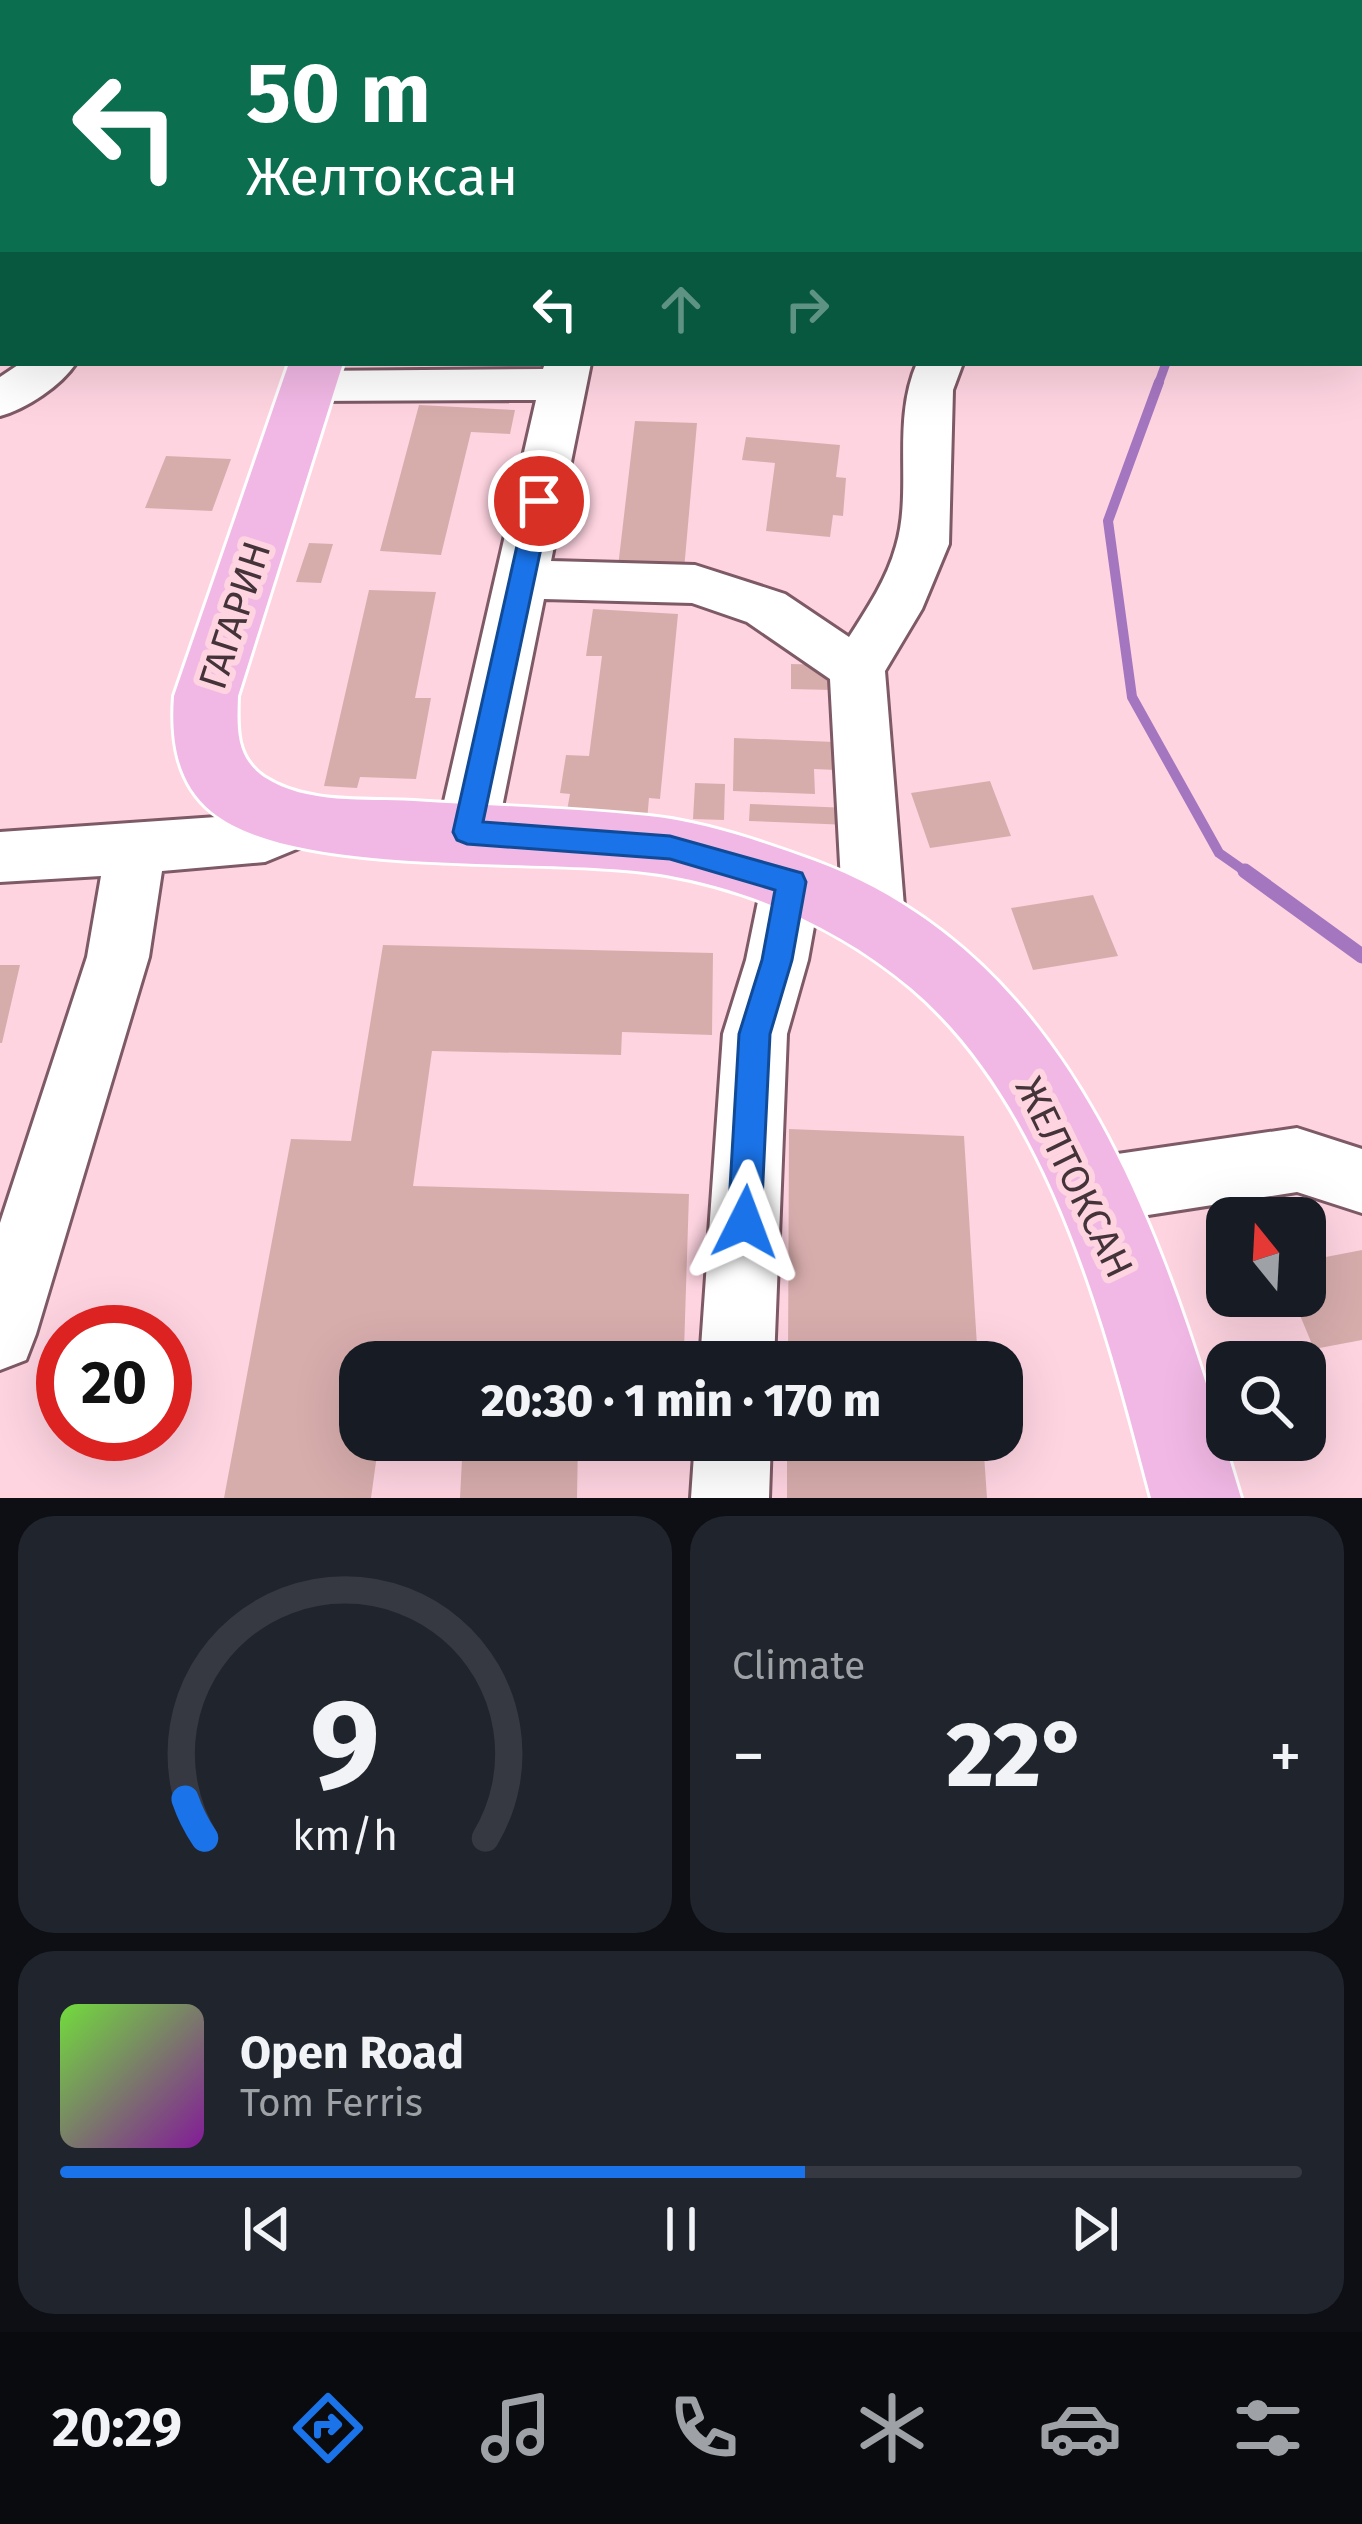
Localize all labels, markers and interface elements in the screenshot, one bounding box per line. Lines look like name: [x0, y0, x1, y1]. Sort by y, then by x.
text: 50 m: [246, 43, 431, 144]
icon: left: [48, 48, 204, 204]
text: Желтоксан: [246, 145, 518, 209]
icon: left: [522, 276, 588, 342]
icon: ahead: [648, 276, 714, 342]
icon: right: [774, 276, 840, 342]
pin: [488, 450, 590, 552]
icon: arrive: [506, 468, 572, 534]
street label: ГАГАРИН: [190, 536, 280, 695]
street label: ЖЕЛТОКСАН: [1006, 1070, 1142, 1285]
position arrow: [682, 1159, 808, 1285]
north arrow: [1206, 1197, 1326, 1317]
map controls: [1206, 1197, 1326, 1461]
speed limit sign: 20: [36, 1305, 192, 1461]
button: search: [1206, 1341, 1326, 1461]
text: 20:30 · 1 min · 170 m: [481, 1374, 881, 1428]
text: Climate: [732, 1643, 865, 1689]
text: 9: [310, 1670, 380, 1820]
text: 22°: [947, 1702, 1088, 1810]
text: −: [732, 1717, 765, 1796]
text: +: [1269, 1717, 1302, 1796]
text: km/h: [292, 1809, 398, 1860]
text: Open Road: [240, 2026, 464, 2080]
text: Tom Ferris: [240, 2080, 423, 2126]
icon: previous: [234, 2196, 300, 2262]
icon: pause: [648, 2196, 714, 2262]
icon: next: [1062, 2196, 1128, 2262]
icon: directions: [286, 2386, 370, 2470]
icon: music: [474, 2386, 558, 2470]
icon: phone: [662, 2386, 746, 2470]
icon: climate: [850, 2386, 934, 2470]
icon: car: [1038, 2386, 1122, 2470]
icon: filters: [1226, 2386, 1310, 2470]
text: 20:29: [52, 2396, 182, 2460]

